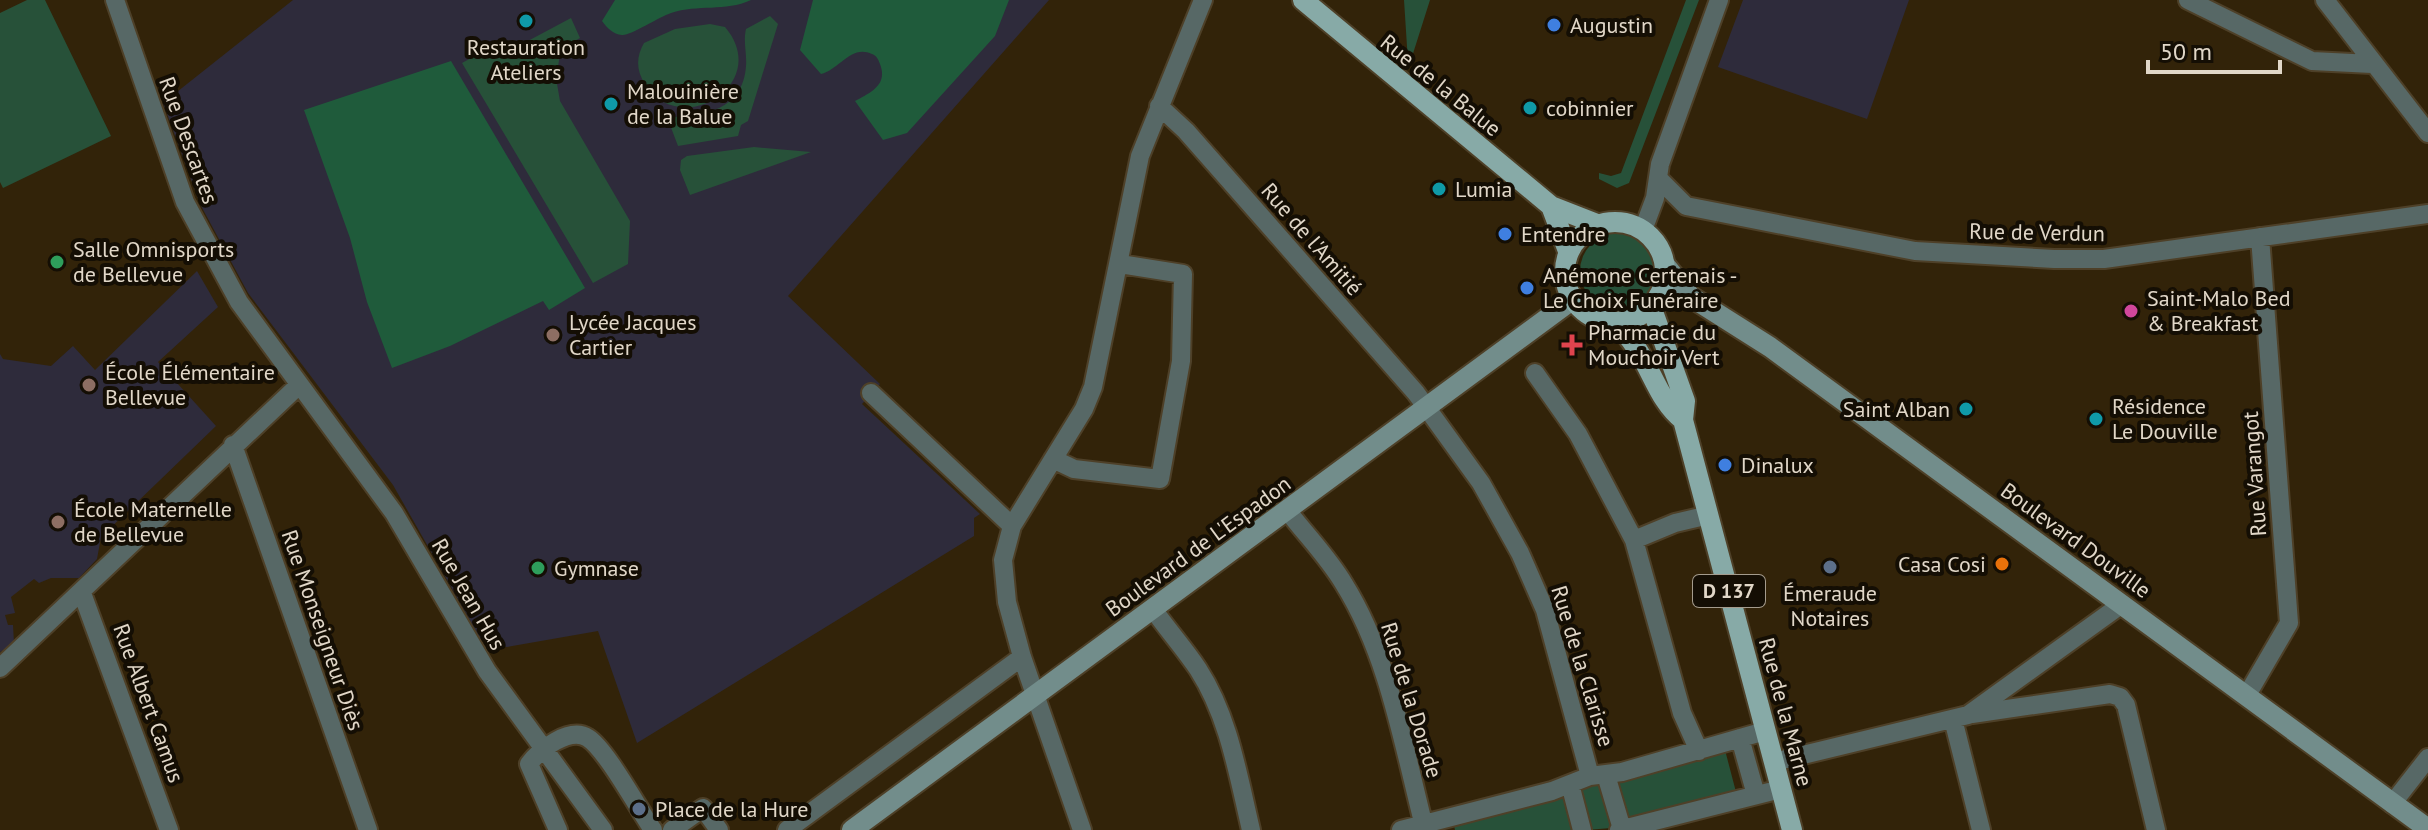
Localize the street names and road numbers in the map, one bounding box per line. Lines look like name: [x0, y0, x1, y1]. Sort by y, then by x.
street label: Rue de la Balue: [1375, 28, 1507, 142]
street label: Rue Descartes: [153, 73, 225, 207]
street label: Rue de l'Amitié: [1255, 177, 1369, 301]
street label: Rue de Verdun: [1969, 217, 2105, 247]
street label: Rue Varangot: [2236, 410, 2272, 537]
street label: Boulevard de L'Espadon: [1100, 469, 1296, 623]
street label: Boulevard Douville: [1995, 476, 2157, 604]
street label: Rue Monseigneur Diès: [276, 526, 370, 734]
street label: Rue Jean Hus: [426, 533, 512, 655]
road number: D 137: [1693, 575, 1765, 607]
street label: Rue de la Clarisse: [1545, 582, 1621, 750]
street label: Rue de la Dorade: [1375, 619, 1449, 781]
street label: Rue Albert Camus: [107, 620, 191, 786]
street label: Rue de la Marne: [1753, 635, 1819, 789]

